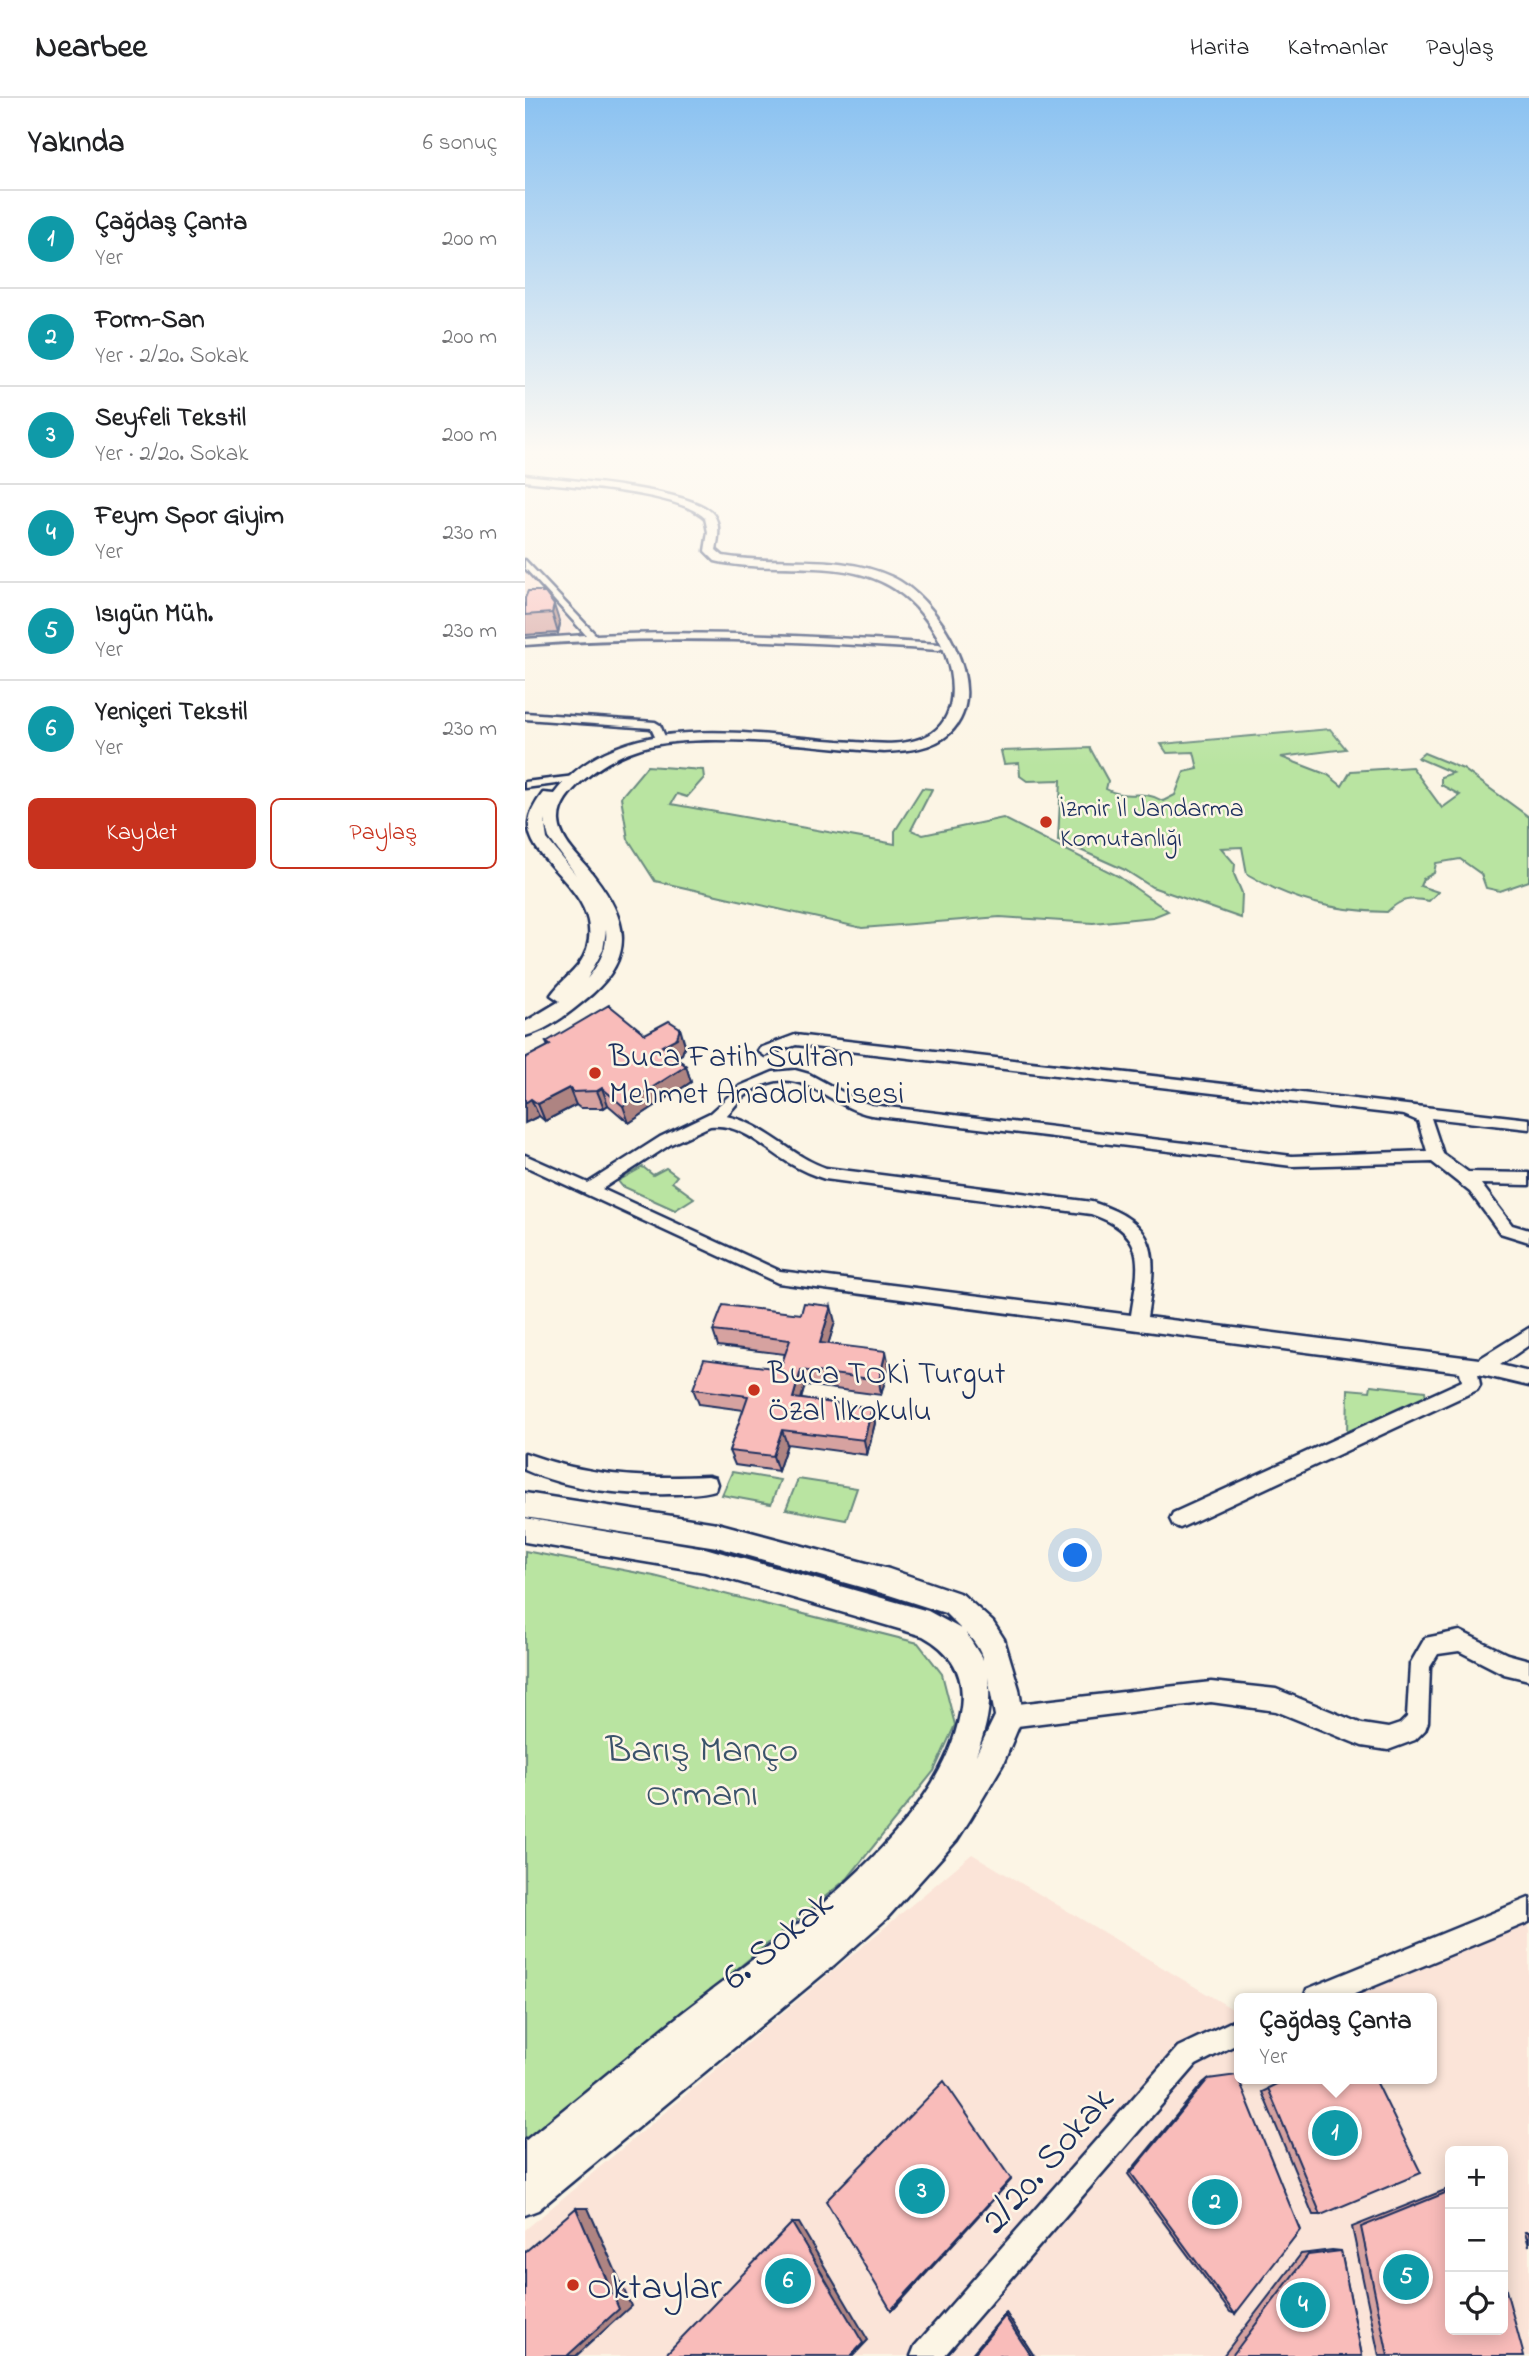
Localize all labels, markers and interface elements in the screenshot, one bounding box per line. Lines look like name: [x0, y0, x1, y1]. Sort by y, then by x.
text: Nearbee: [35, 24, 147, 72]
text: Harita: [1190, 31, 1250, 66]
text: Katmanlar: [1288, 31, 1388, 66]
text: Paylaş: [1426, 31, 1494, 66]
text: Yakında: [28, 122, 124, 166]
text: 6 sonuç: [423, 127, 497, 160]
text: Çağdaş Çanta: [95, 204, 247, 242]
text: 1: [47, 223, 55, 256]
text: 200 m: [442, 223, 497, 256]
text: Yer: [95, 242, 123, 275]
text: Form-San: [95, 302, 205, 340]
text: 2: [45, 321, 57, 354]
text: 200 m: [442, 321, 497, 354]
text: Yer · 2/20. Sokak: [95, 340, 248, 373]
text: Seyfeli Tekstil: [95, 400, 246, 438]
text: 3: [46, 419, 56, 452]
text: 200 m: [442, 419, 497, 452]
text: Yer · 2/20. Sokak: [95, 438, 248, 471]
text: Feym Spor Giyim: [95, 498, 284, 536]
text: 4: [46, 517, 56, 550]
text: 230 m: [443, 517, 497, 550]
text: Yer: [95, 536, 123, 569]
text: Isıgün Müh.: [95, 596, 213, 634]
text: 5: [44, 615, 58, 648]
text: 230 m: [443, 615, 497, 648]
text: Yer: [95, 634, 123, 667]
text: Yeniçeri Tekstil: [95, 694, 247, 732]
text: 6: [46, 713, 56, 746]
text: 230 m: [443, 713, 497, 746]
text: Yer: [95, 732, 123, 765]
place label: İzmir İl Jandarma Komutanlığı: [1060, 791, 1244, 859]
button: Kaydet: [28, 798, 256, 869]
button: Paylaş: [270, 798, 497, 869]
marker: İzmir İl Jandarma Komutanlığı: [1038, 814, 1054, 830]
place label: Buca Fatih Sultan Mehmet Anadolu Lisesi: [608, 1035, 904, 1119]
marker: Buca Fatih Sultan Mehmet Anadolu Lisesi: [587, 1065, 603, 1081]
place label: Buca TOKİ Turgut Özal İlkokulu: [767, 1352, 1006, 1436]
marker: Buca TOKİ Turgut Özal İlkokulu: [746, 1382, 762, 1398]
your location: [1058, 1538, 1092, 1572]
park label: Barış Manço Ormanı: [605, 1724, 798, 1824]
street label: 6. Sokak: [710, 1878, 847, 2006]
popup: [1234, 1993, 1437, 2084]
text: Çağdaş Çanta: [1259, 2003, 1412, 2041]
text: Yer: [1259, 2041, 1287, 2074]
street label: 2/20. Sokak: [969, 2075, 1129, 2248]
pin: 1: [1312, 2107, 1358, 2159]
map controls: [1445, 2146, 1508, 2335]
button: +: [1445, 2146, 1508, 2209]
pin: 3: [899, 2165, 945, 2217]
pin: 2: [1192, 2176, 1238, 2228]
button: −: [1445, 2209, 1508, 2272]
pin: 5: [1383, 2251, 1429, 2303]
pin: 6: [765, 2255, 811, 2307]
place label: Oktaylar: [587, 2261, 722, 2317]
button: locate: [1445, 2272, 1508, 2335]
marker: Oktaylar: [565, 2277, 581, 2293]
pin: 4: [1280, 2279, 1326, 2331]

